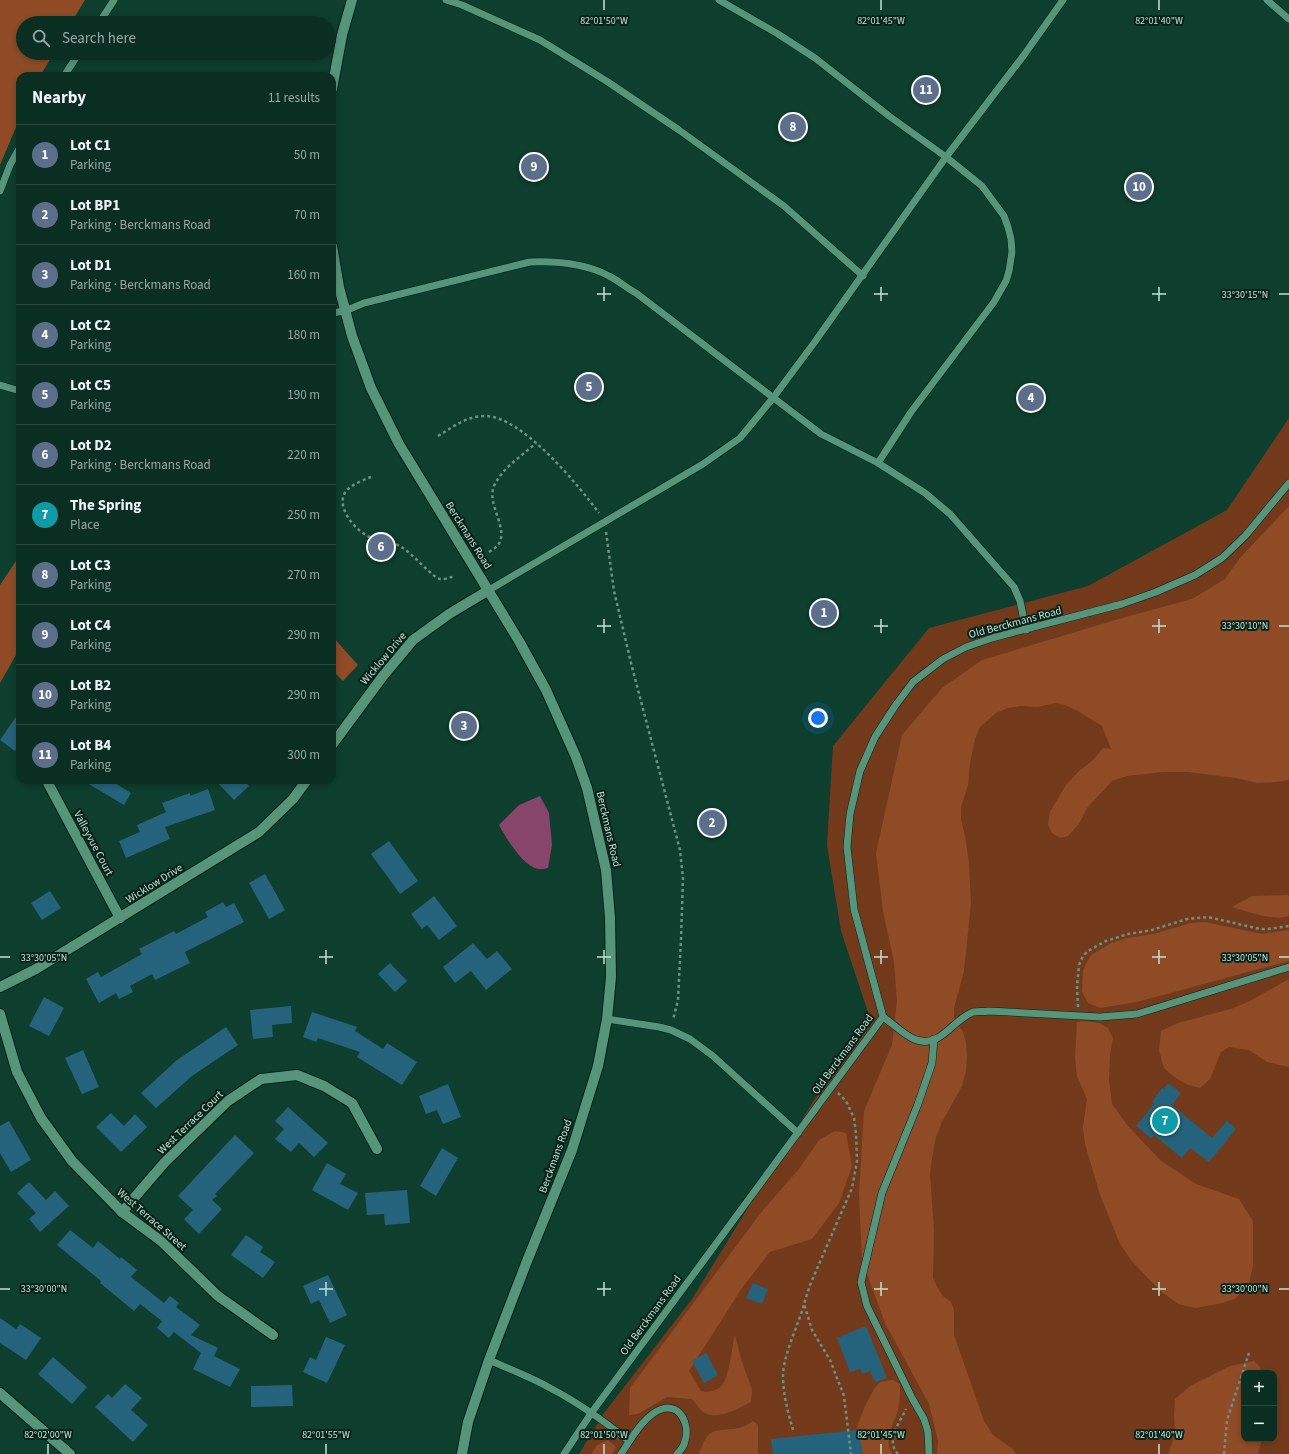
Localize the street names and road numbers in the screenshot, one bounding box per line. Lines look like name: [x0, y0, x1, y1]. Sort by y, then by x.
street label: Berckmans Road: [442, 499, 495, 572]
street label: Old Berckmans Road: [967, 603, 1063, 642]
street label: Wicklow Drive: [357, 628, 410, 688]
street label: Berckmans Road: [593, 790, 625, 868]
street label: Valleyvue Court: [70, 808, 117, 879]
street label: Wicklow Drive: [123, 860, 186, 907]
street label: Old Berckmans Road: [808, 1011, 877, 1097]
street label: West Terrace Court: [154, 1087, 227, 1158]
street label: Berckmans Road: [535, 1117, 576, 1195]
street label: West Terrace Street: [114, 1185, 190, 1254]
street label: Old Berckmans Road: [616, 1272, 685, 1358]

